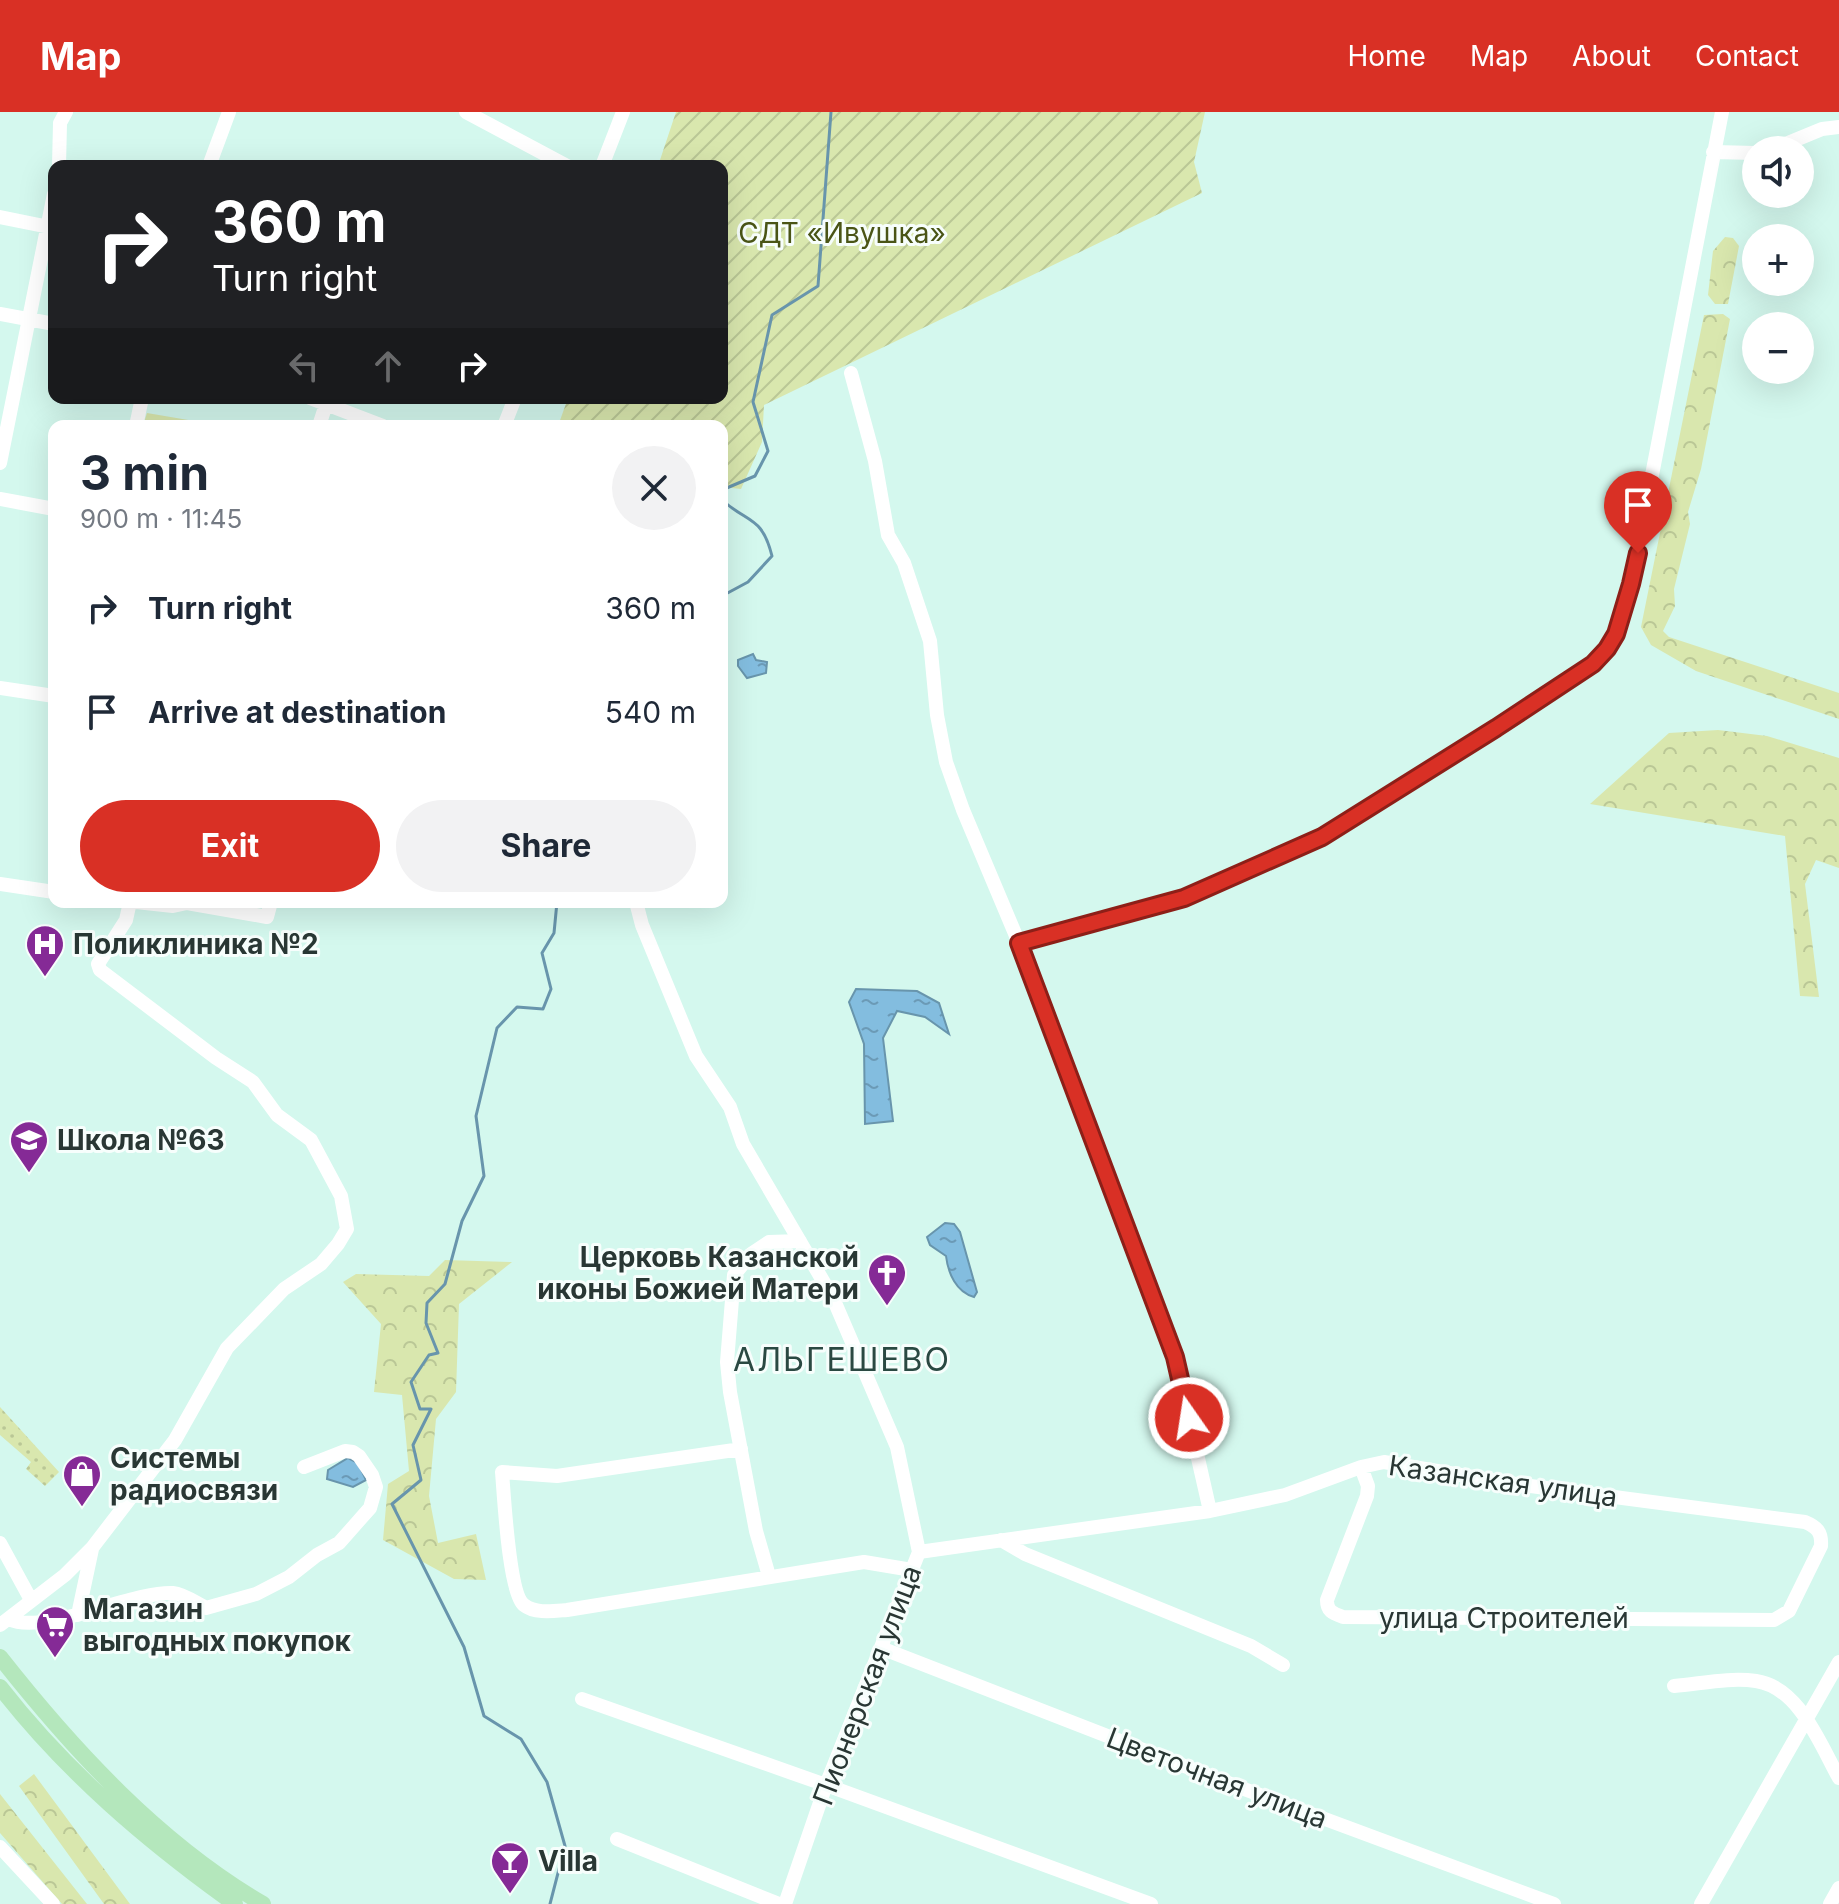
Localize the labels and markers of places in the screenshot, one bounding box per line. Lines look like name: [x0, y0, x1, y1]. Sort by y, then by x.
pin: [1604, 471, 1672, 553]
hospital icon: Поликлиника №2: [24, 923, 66, 978]
place label: Поликлиника №2: [73, 927, 319, 961]
school or university icon: Школа №63: [8, 1119, 50, 1174]
place label: Школа №63: [57, 1123, 224, 1157]
place label: Церковь Казанской иконы Божией Матери: [537, 1240, 859, 1306]
church icon: Церковь Казанской иконы Божией Матери: [866, 1252, 908, 1307]
place label: Системы радиосвязи: [110, 1441, 278, 1507]
shop icon: Системы радиосвязи: [61, 1453, 103, 1508]
place label: Магазин выгодных покупок: [83, 1592, 352, 1658]
supermarket icon: Магазин выгодных покупок: [34, 1604, 76, 1659]
bar icon: Villa: [489, 1840, 531, 1895]
place label: Villa: [538, 1844, 598, 1878]

